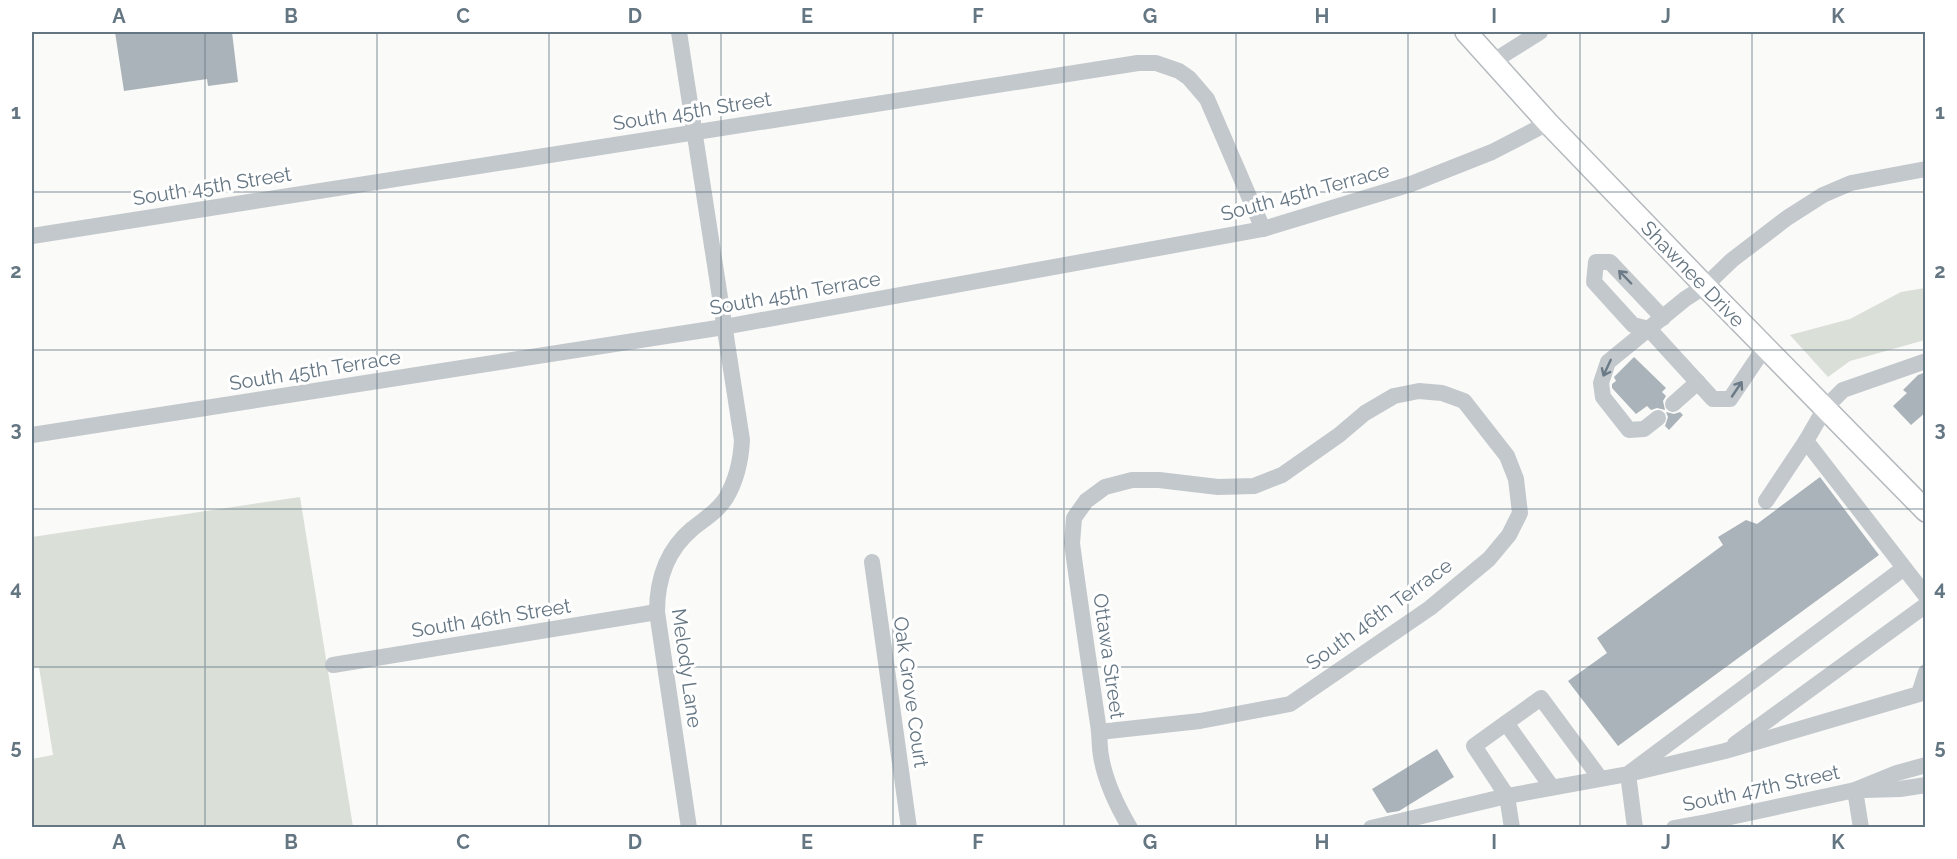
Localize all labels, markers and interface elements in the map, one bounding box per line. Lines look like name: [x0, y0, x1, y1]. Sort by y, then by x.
text: A: [112, 4, 126, 28]
text: B: [284, 4, 298, 28]
text: C: [456, 4, 470, 28]
text: D: [628, 4, 642, 28]
text: E: [801, 4, 813, 28]
text: F: [972, 4, 984, 28]
text: G: [1143, 4, 1157, 28]
text: H: [1315, 4, 1329, 28]
text: I: [1491, 4, 1497, 28]
text: J: [1661, 4, 1671, 28]
text: K: [1831, 4, 1845, 28]
street label: South 45th Street: [611, 87, 773, 135]
text: 1: [11, 100, 21, 124]
text: 1: [1935, 100, 1945, 124]
street label: South 45th Terrace: [1218, 158, 1392, 226]
street label: South 45th Street: [131, 162, 293, 210]
street label: Shawnee Drive: [1636, 216, 1750, 332]
text: 2: [10, 259, 22, 283]
text: 2: [1934, 259, 1946, 283]
street label: South 45th Terrace: [708, 266, 883, 320]
one-way arrow: [1617, 270, 1632, 285]
street label: South 45th Terrace: [228, 345, 403, 395]
one-way arrow: [1601, 359, 1612, 377]
one-way arrow: [1731, 381, 1743, 398]
text: 3: [10, 417, 22, 441]
text: 3: [1934, 417, 1946, 441]
street label: South 46th Terrace: [1301, 553, 1457, 675]
text: 4: [10, 576, 22, 600]
text: 4: [1934, 576, 1946, 600]
street label: Ottawa Street: [1088, 592, 1130, 721]
street label: South 46th Street: [409, 593, 573, 642]
street label: Melody Lane: [667, 607, 707, 729]
street label: Oak Grove Court: [889, 615, 934, 769]
text: 5: [10, 735, 22, 759]
text: 5: [1934, 735, 1946, 759]
street label: South 47th Street: [1680, 760, 1842, 816]
text: A: [112, 830, 126, 854]
text: B: [284, 830, 298, 854]
text: C: [456, 830, 470, 854]
text: D: [628, 830, 642, 854]
text: E: [801, 830, 813, 854]
text: F: [972, 830, 984, 854]
text: G: [1143, 830, 1157, 854]
text: H: [1315, 830, 1329, 854]
text: I: [1491, 830, 1497, 854]
text: J: [1661, 830, 1671, 854]
text: K: [1831, 830, 1845, 854]

